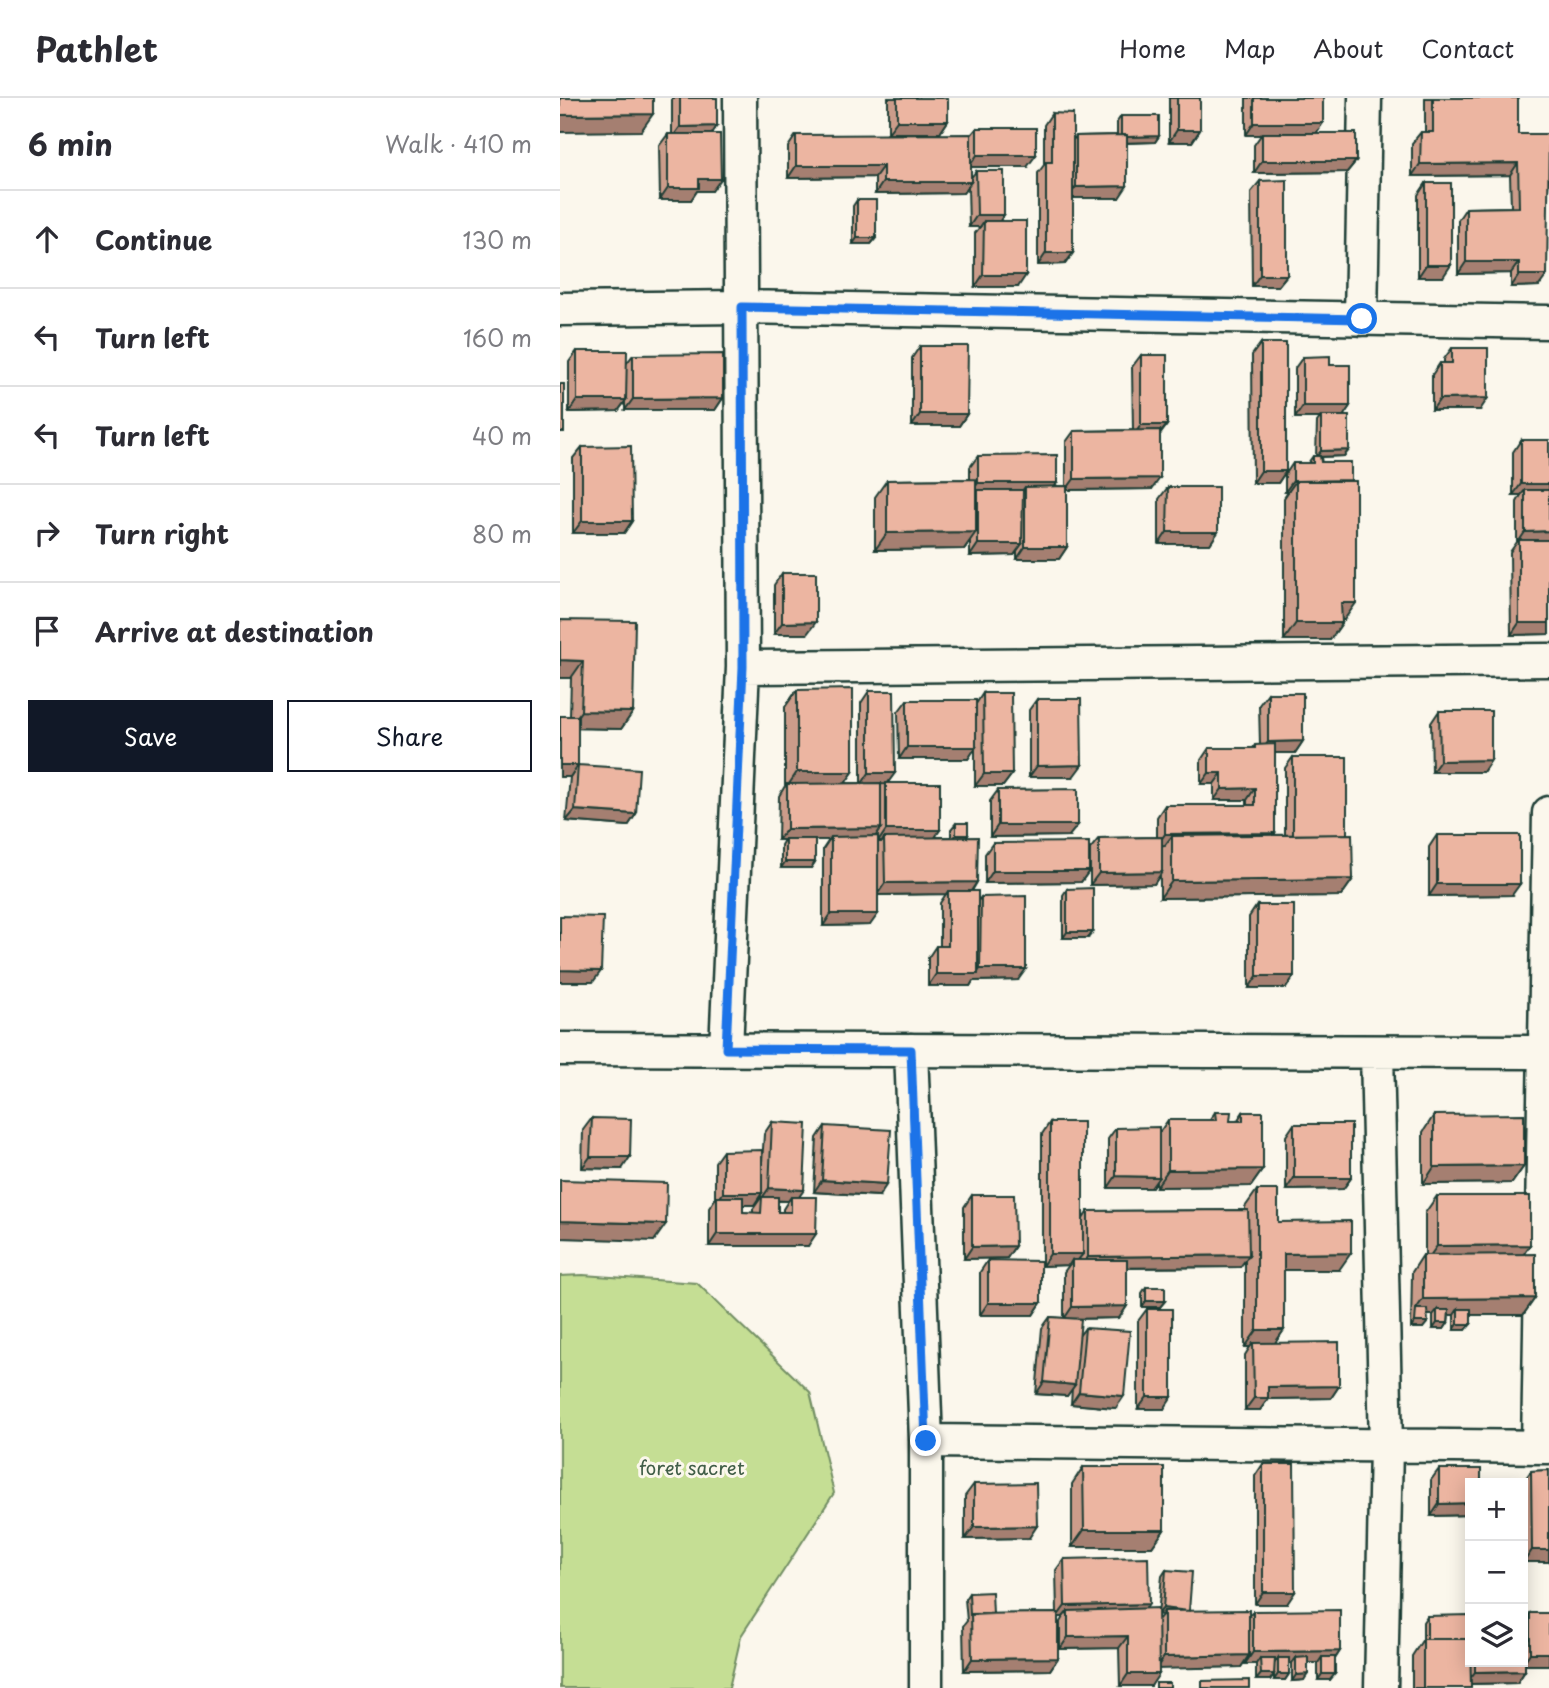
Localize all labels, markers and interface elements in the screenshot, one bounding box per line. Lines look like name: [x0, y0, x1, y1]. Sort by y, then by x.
text: Pathlet: [35, 23, 158, 73]
text: Home: [1119, 30, 1186, 66]
text: Map: [1224, 30, 1275, 66]
text: About: [1313, 30, 1383, 66]
text: Contact: [1421, 30, 1514, 66]
text: 6 min: [28, 121, 113, 166]
text: Walk · 410 m: [385, 126, 532, 161]
icon: ahead: [28, 220, 66, 258]
text: Continue: [95, 220, 212, 259]
text: 130 m: [462, 222, 532, 257]
route start: [1346, 303, 1377, 334]
icon: left: [28, 318, 66, 356]
text: Turn left: [95, 318, 210, 357]
text: 160 m: [463, 320, 532, 355]
icon: left: [28, 416, 66, 454]
text: Turn left: [95, 416, 210, 455]
text: 40 m: [472, 418, 532, 453]
icon: right: [28, 514, 66, 552]
text: Turn right: [95, 514, 229, 553]
text: 80 m: [472, 516, 532, 551]
icon: arrive: [28, 612, 66, 650]
text: Arrive at destination: [95, 612, 374, 651]
button: Save: [28, 700, 273, 772]
button: Share: [287, 700, 532, 772]
route end: [910, 1425, 941, 1456]
park label: foret sacret: [639, 1453, 745, 1481]
map controls: [1465, 1478, 1528, 1667]
button: +: [1465, 1478, 1528, 1541]
button: −: [1465, 1541, 1528, 1604]
button: layers: [1465, 1604, 1528, 1667]

